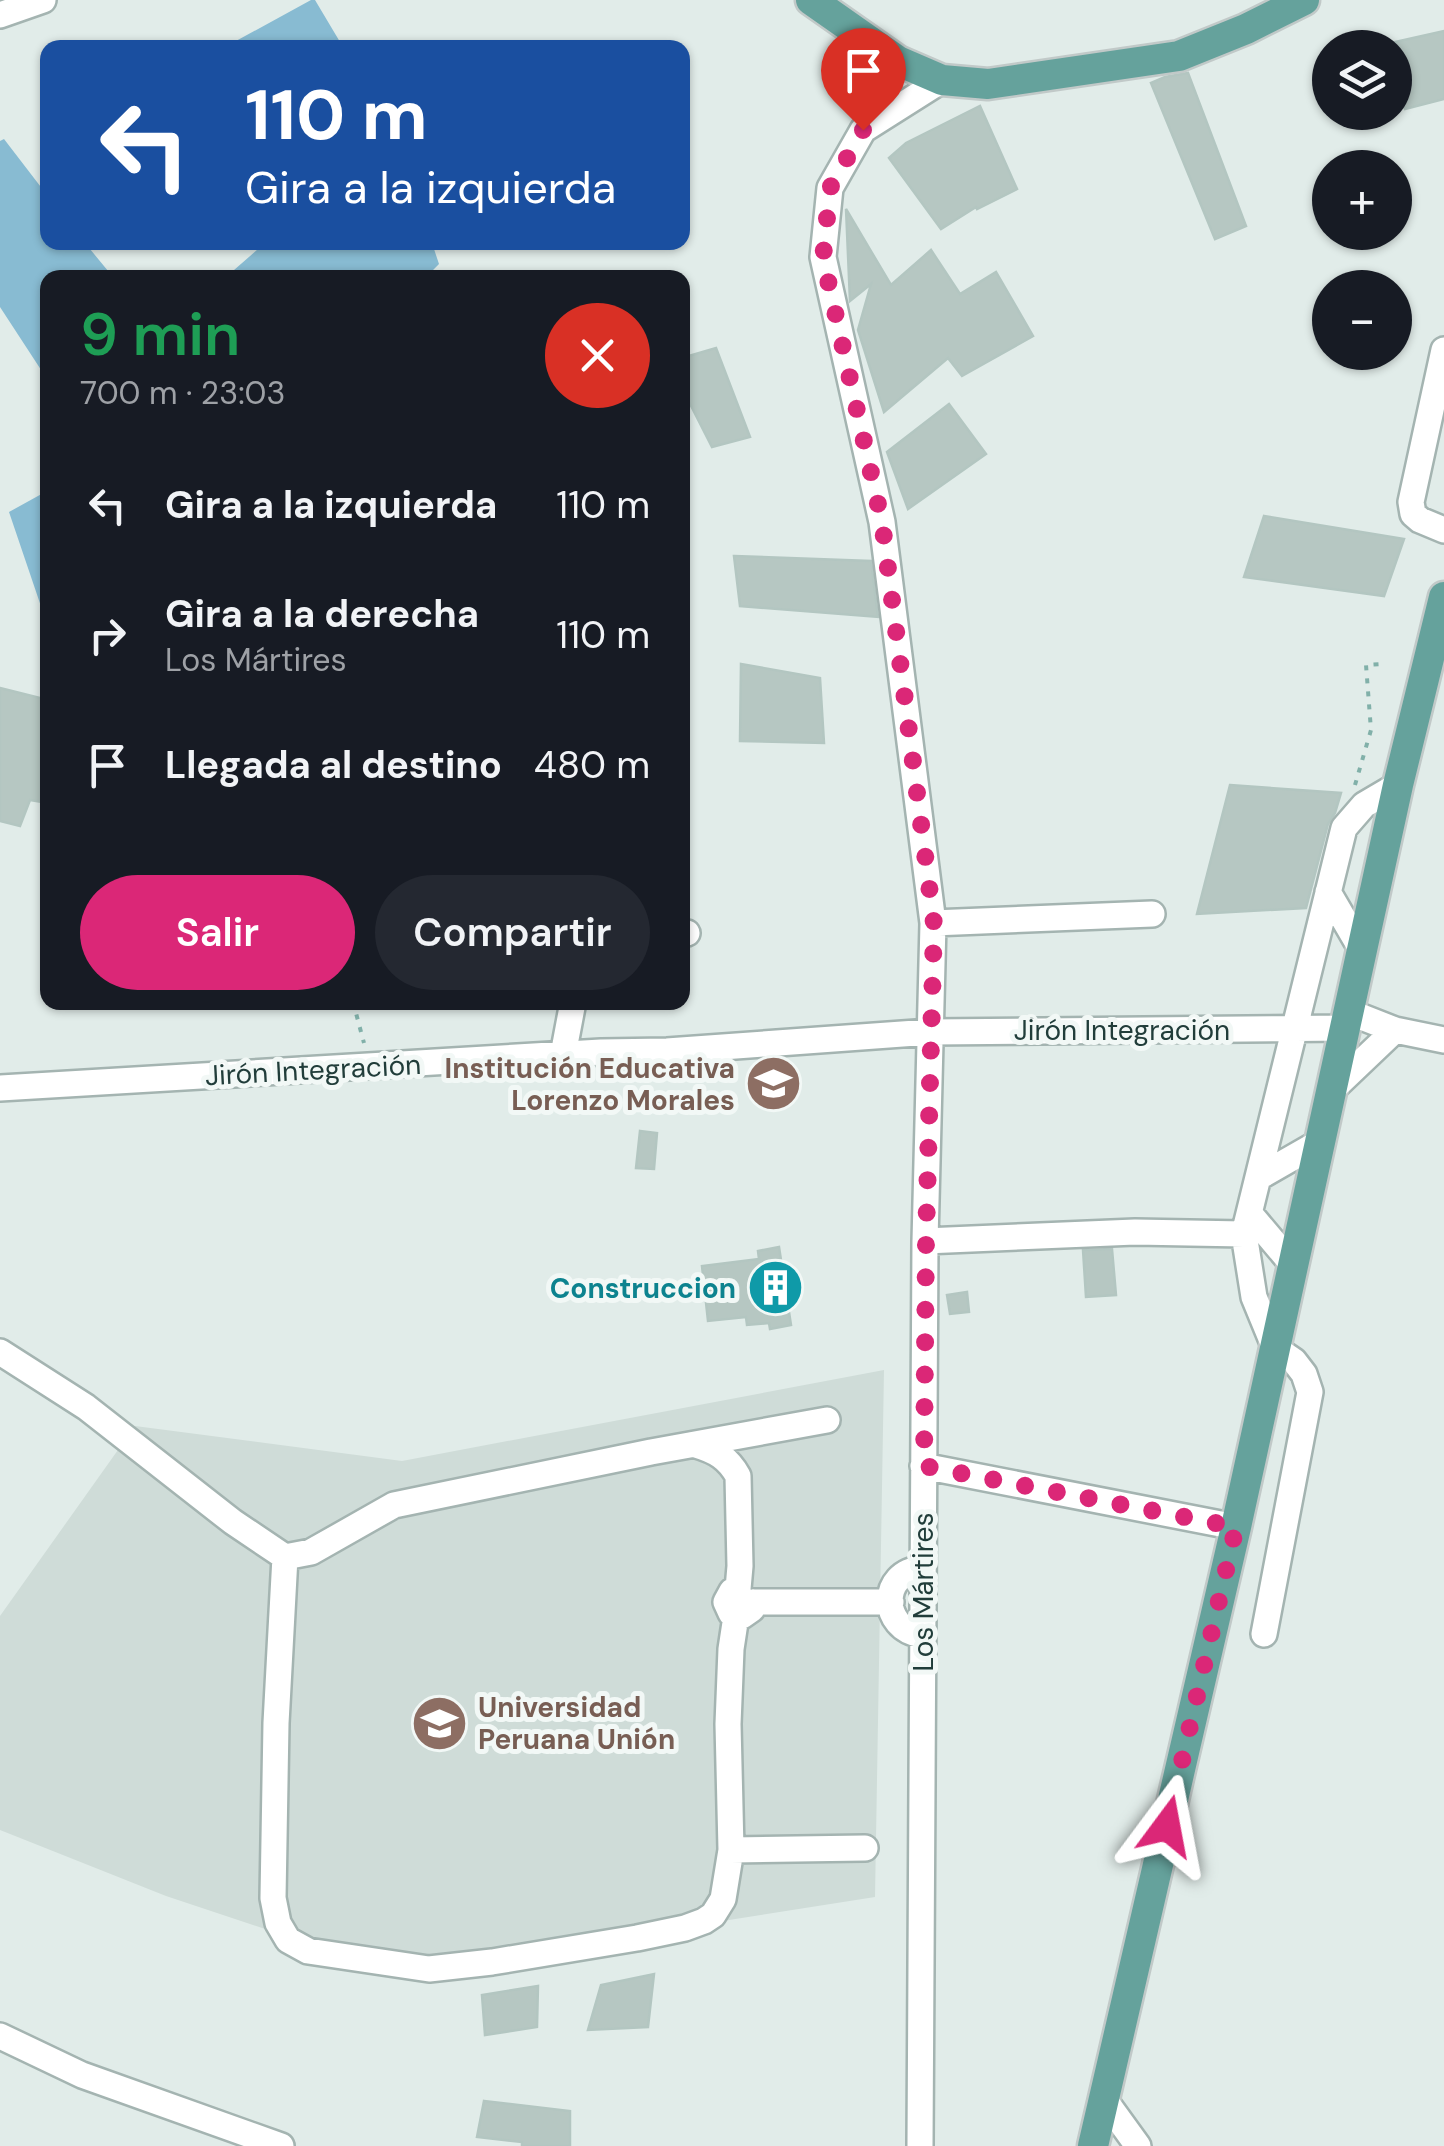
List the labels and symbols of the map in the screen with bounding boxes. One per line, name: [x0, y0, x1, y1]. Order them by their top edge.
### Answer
pin: [821, 28, 906, 131]
street label: Jirón Integración: [1014, 1012, 1230, 1049]
street label: Jirón Integración: [204, 1046, 422, 1094]
place label: Institución Educativa Lorenzo Morales: [445, 1050, 735, 1119]
school or university icon: Institución Educativa Lorenzo Morales: [744, 1054, 804, 1114]
building icon: Construccion: [745, 1258, 805, 1318]
place label: Construccion: [550, 1270, 736, 1307]
street label: Los Mártires: [905, 1513, 942, 1671]
place label: Universidad Peruana Unión: [478, 1689, 675, 1758]
school or university icon: Universidad Peruana Unión: [409, 1693, 469, 1753]
position arrow: [1115, 1774, 1219, 1878]

